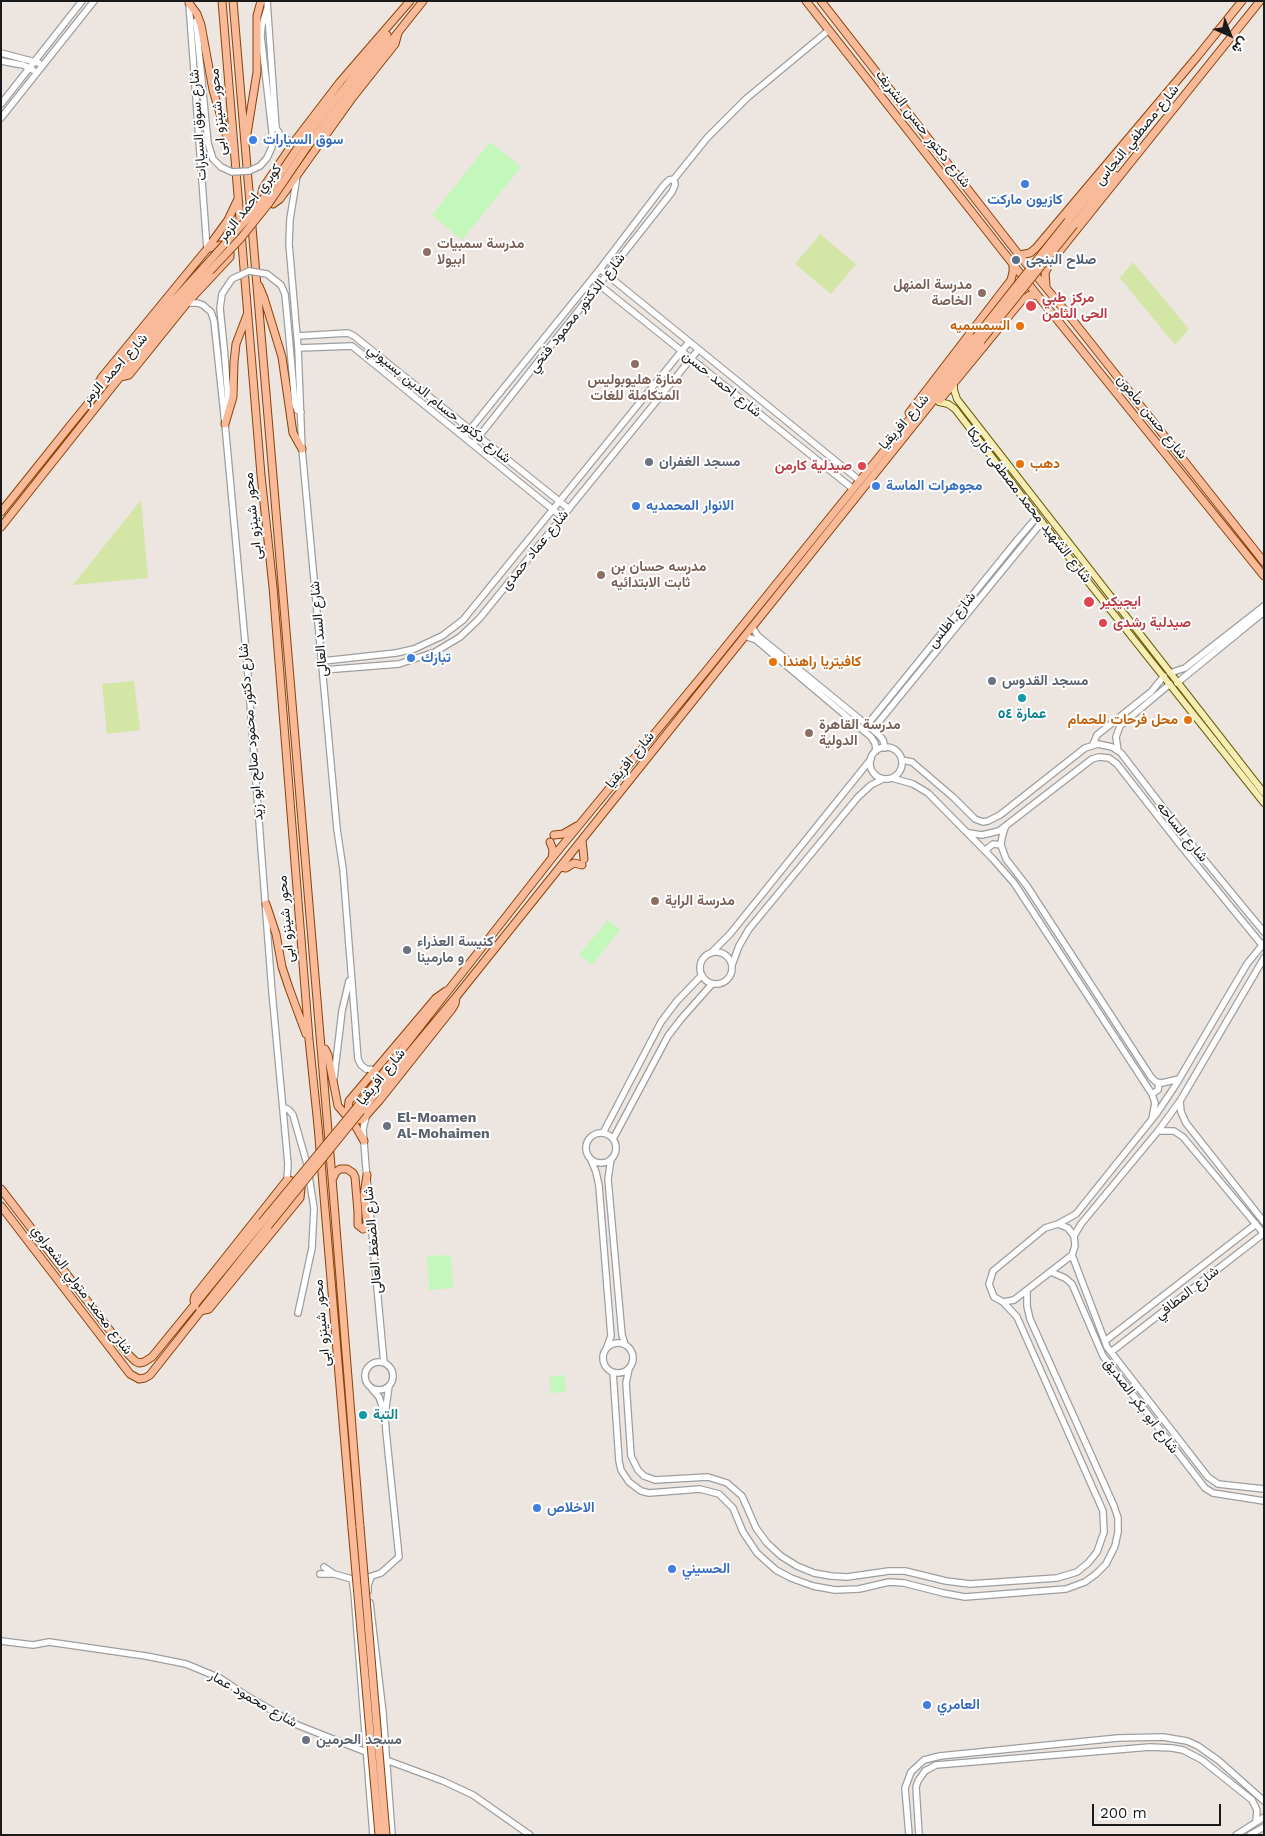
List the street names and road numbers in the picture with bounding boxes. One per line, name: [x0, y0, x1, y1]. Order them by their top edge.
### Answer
street label: شارع دكتور حسن الشريف: [872, 67, 974, 191]
street label: محور شينزو ابى: [206, 68, 230, 156]
street label: شارع سوق السيارات: [186, 69, 210, 181]
street label: شارع مصطفي النحاس: [1091, 81, 1183, 189]
street label: كوبري احمد الزمر: [214, 161, 286, 245]
street label: شارع الدكتور محمود فتحي: [525, 250, 629, 376]
street label: شارع احمد الزمر: [79, 330, 151, 408]
street label: شارع دكتور حسام الدين بسيوني: [364, 341, 514, 467]
street label: شارع احمد حسن: [679, 347, 765, 421]
street label: شارع حسن مأمون: [1113, 372, 1191, 462]
street label: شارع افريقيا: [875, 391, 933, 453]
street label: شارع الشهيد محمد مصطفى كاريكا: [963, 424, 1095, 586]
street label: محور شينزو ابى: [240, 472, 266, 560]
street label: شارع عماد حمدى: [498, 507, 572, 593]
street label: شارع السد العالى: [306, 580, 332, 678]
street label: شارع اطلس: [924, 589, 980, 651]
street label: شارع دكتور محمود صالح ابو زيد: [235, 643, 267, 821]
street label: شارع افريقيا: [602, 728, 658, 792]
street label: شارع الساحه: [1153, 799, 1211, 865]
street label: محور شينزو ابى: [274, 875, 298, 963]
street label: شارع افريقيا: [353, 1045, 409, 1109]
street label: شارع الضغط العالى: [360, 1186, 386, 1294]
street label: شارع محمد متولي الشعراوي: [28, 1222, 136, 1358]
street label: شارع المطافي: [1152, 1263, 1222, 1323]
street label: محور شينزو ابى: [310, 1279, 334, 1367]
street label: شارع ابو بكر الصديق: [1100, 1355, 1182, 1457]
street label: شارع محمود عمار: [206, 1667, 300, 1731]

